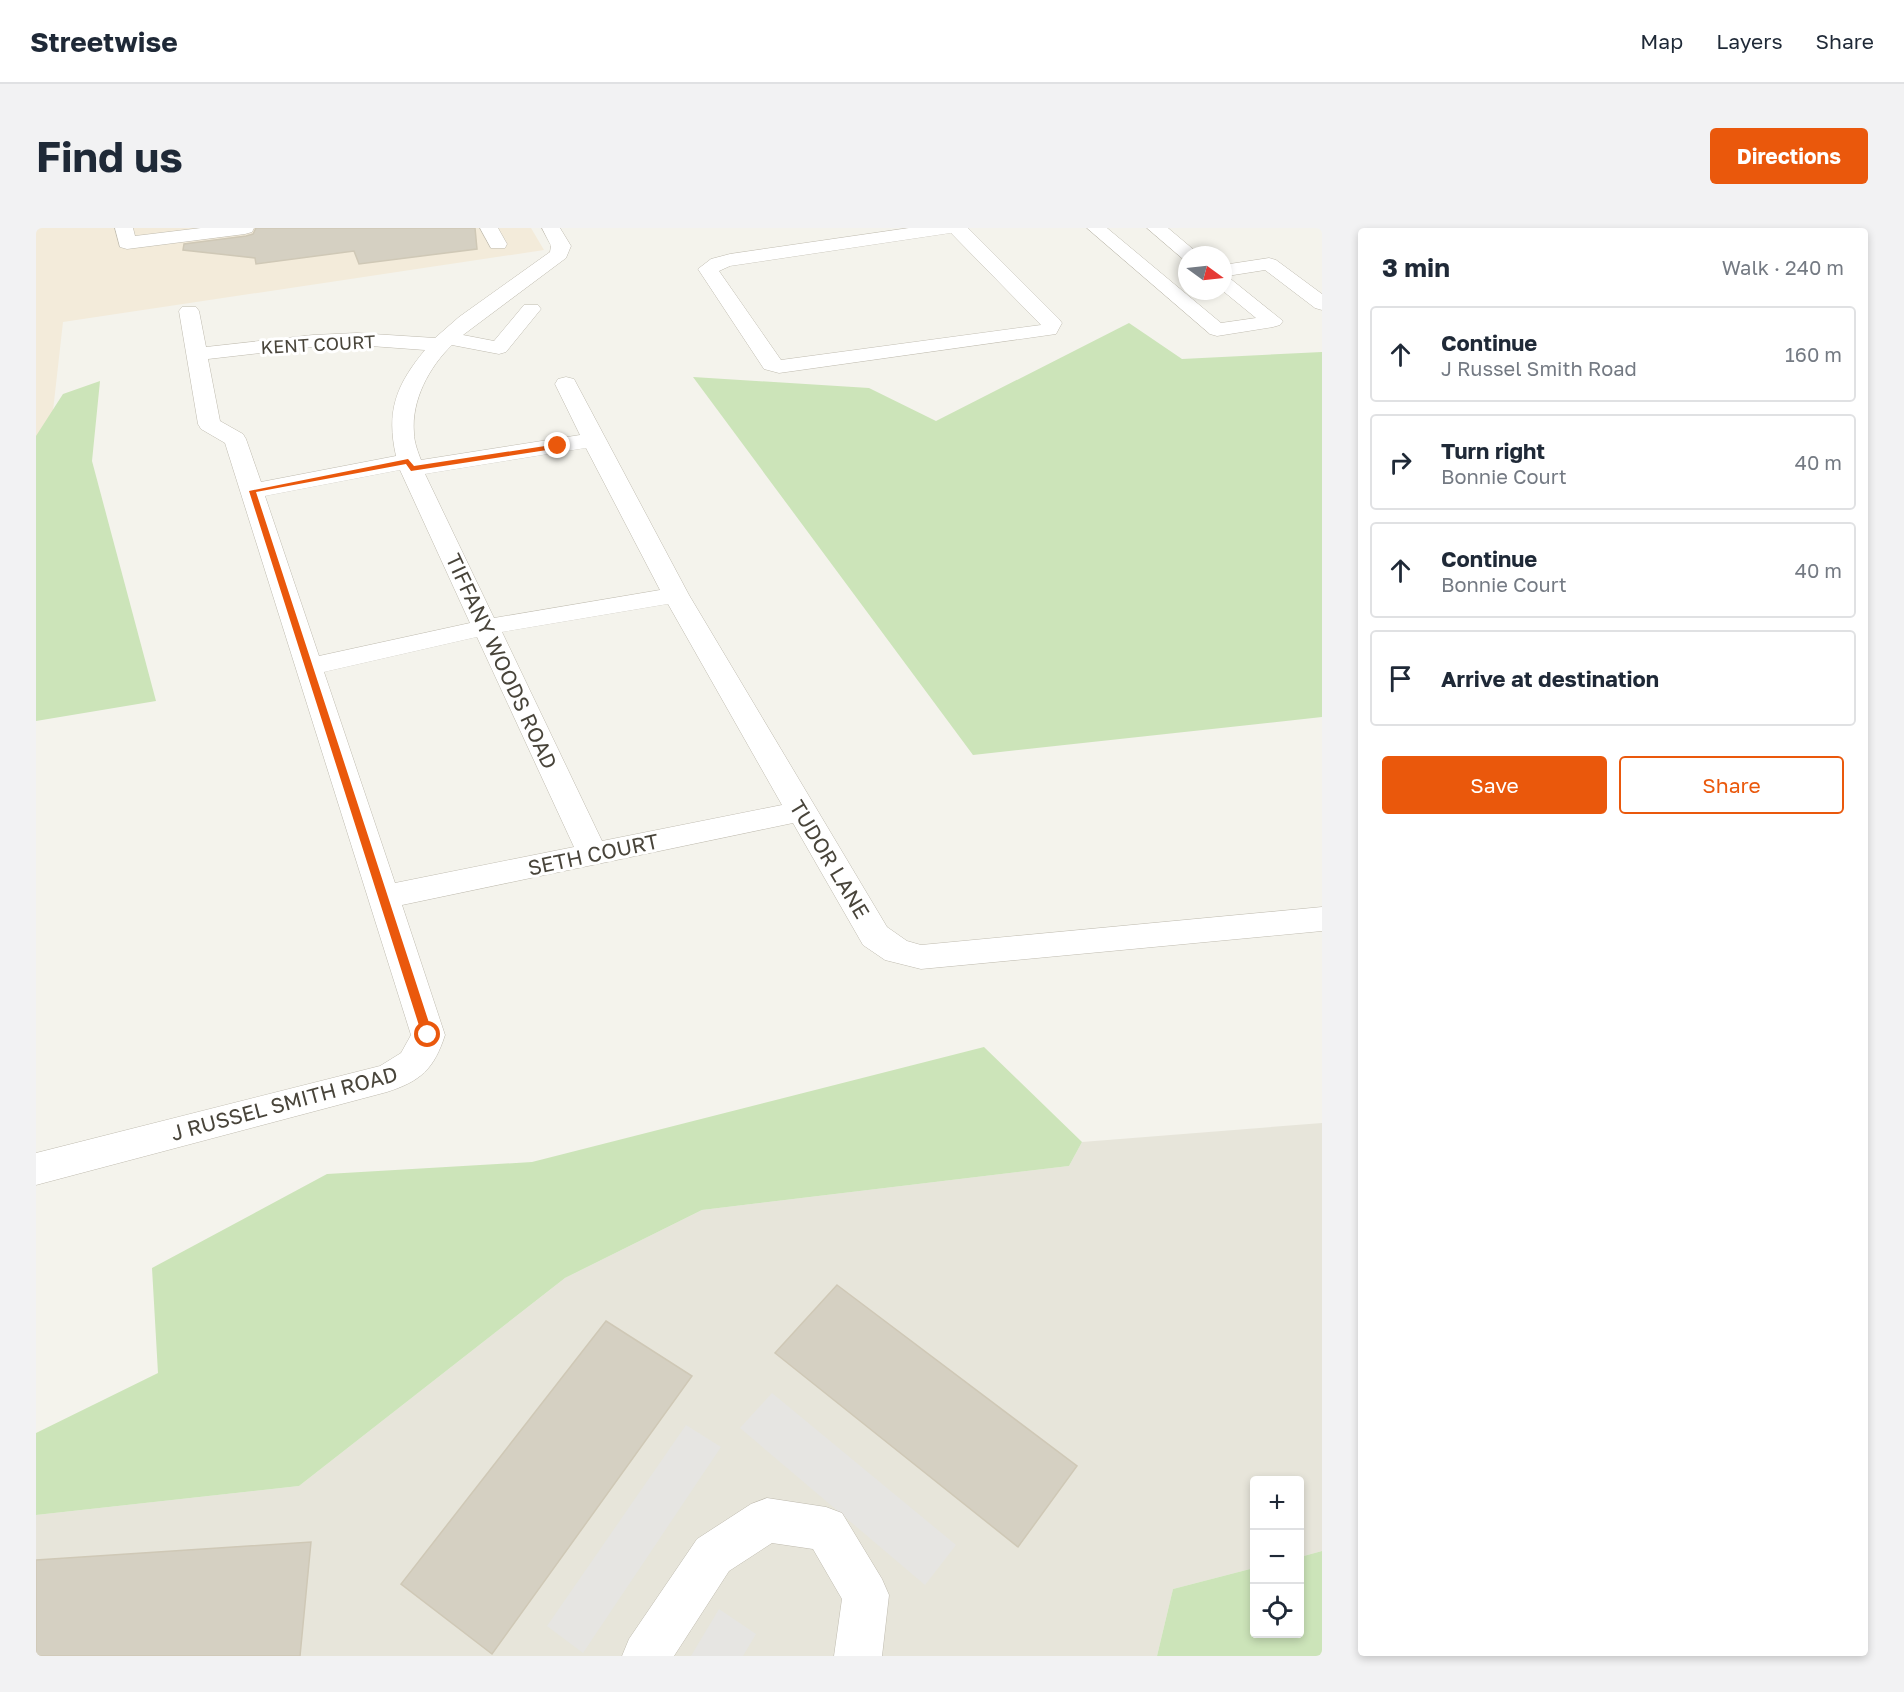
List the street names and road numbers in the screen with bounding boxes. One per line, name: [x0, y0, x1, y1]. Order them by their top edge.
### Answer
street label: KENT COURT: [260, 330, 376, 358]
street label: TIFFANY WOODS ROAD: [441, 549, 563, 773]
street label: TUDOR LANE: [784, 795, 876, 923]
street label: SETH COURT: [525, 827, 661, 881]
street label: J RUSSEL SMITH ROAD: [168, 1060, 400, 1146]

